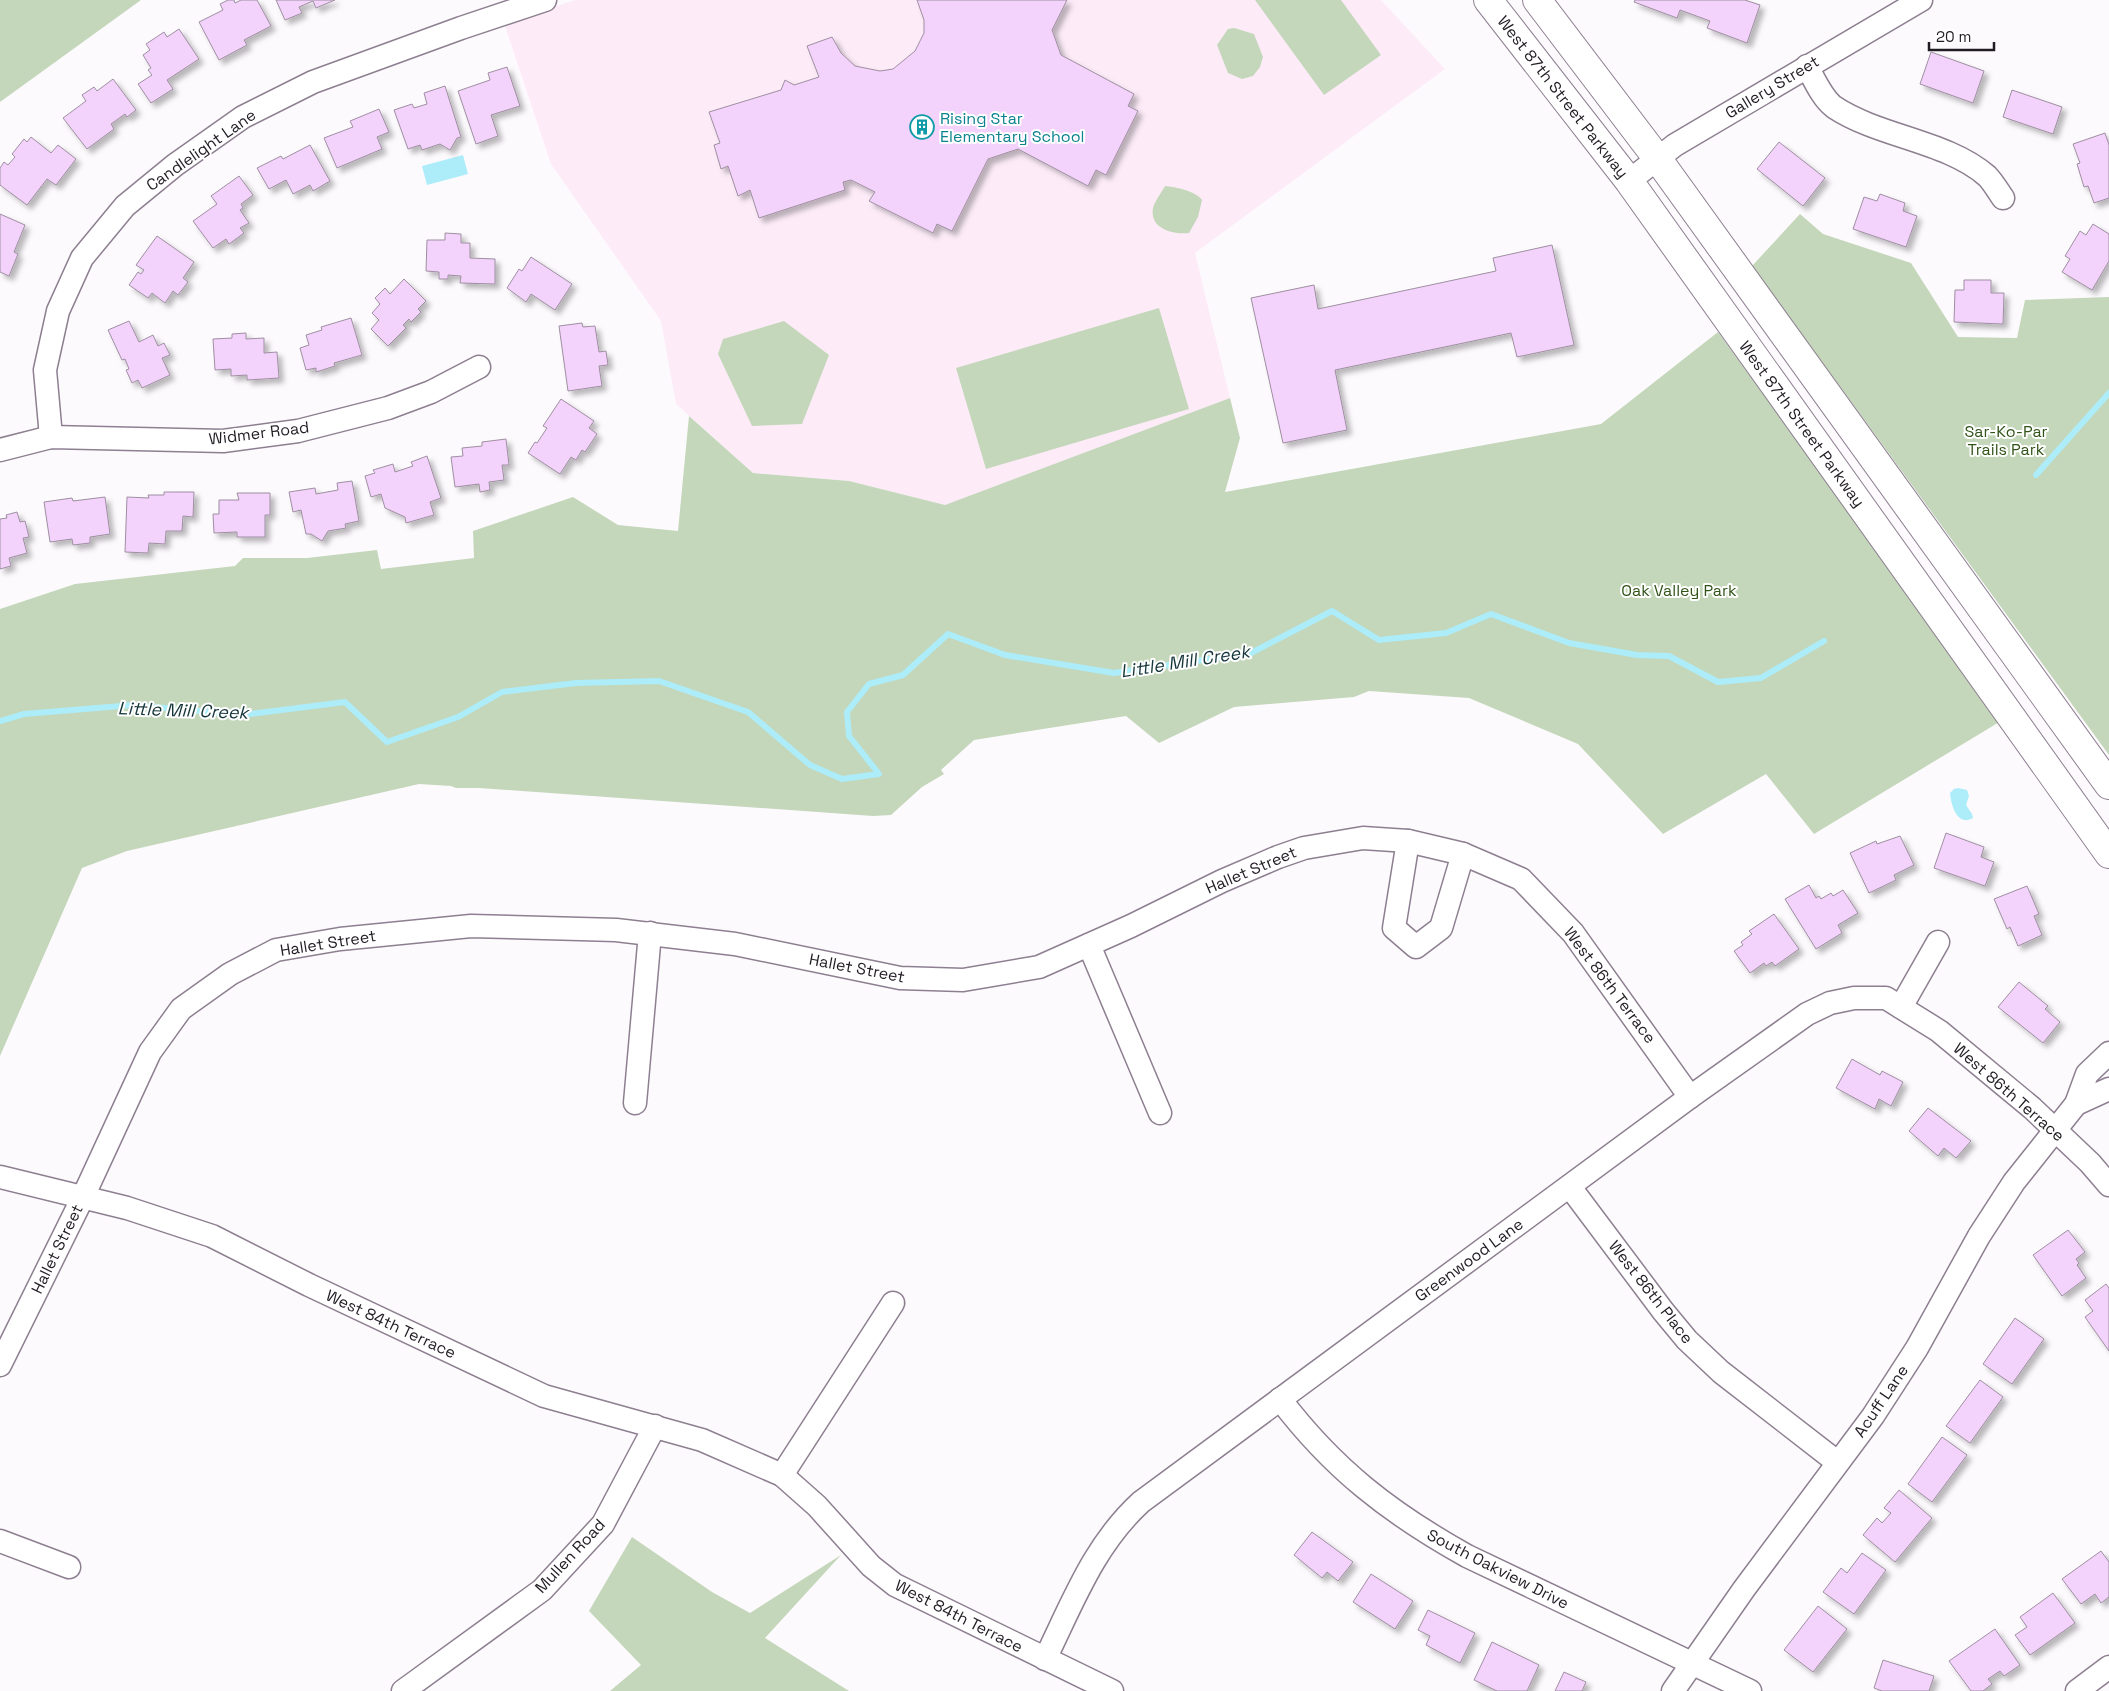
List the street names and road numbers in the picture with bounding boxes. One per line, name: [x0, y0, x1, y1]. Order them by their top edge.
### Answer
street label: West 87th Street Parkway: [1493, 11, 1633, 183]
street label: Gallery Street: [1721, 51, 1823, 123]
street label: Candlelight Lane: [142, 104, 260, 196]
street label: West 87th Street Parkway: [1734, 337, 1870, 511]
street label: Widmer Road: [208, 416, 310, 450]
street label: Hallet Street: [1202, 841, 1300, 899]
street label: West 86th Terrace: [1559, 922, 1661, 1048]
street label: Hallet Street: [278, 925, 378, 961]
street label: Hallet Street: [807, 948, 907, 988]
street label: West 86th Terrace: [1949, 1038, 2069, 1146]
street label: Hallet Street: [26, 1201, 88, 1297]
street label: Greenwood Lane: [1411, 1214, 1527, 1306]
street label: West 86th Place: [1604, 1236, 1698, 1348]
street label: West 84th Terrace: [323, 1285, 459, 1363]
street label: Acuff Lane: [1849, 1361, 1913, 1441]
street label: Mullen Road: [530, 1514, 610, 1598]
street label: South Oakview Drive: [1424, 1524, 1572, 1614]
street label: West 84th Terrace: [891, 1575, 1027, 1657]

